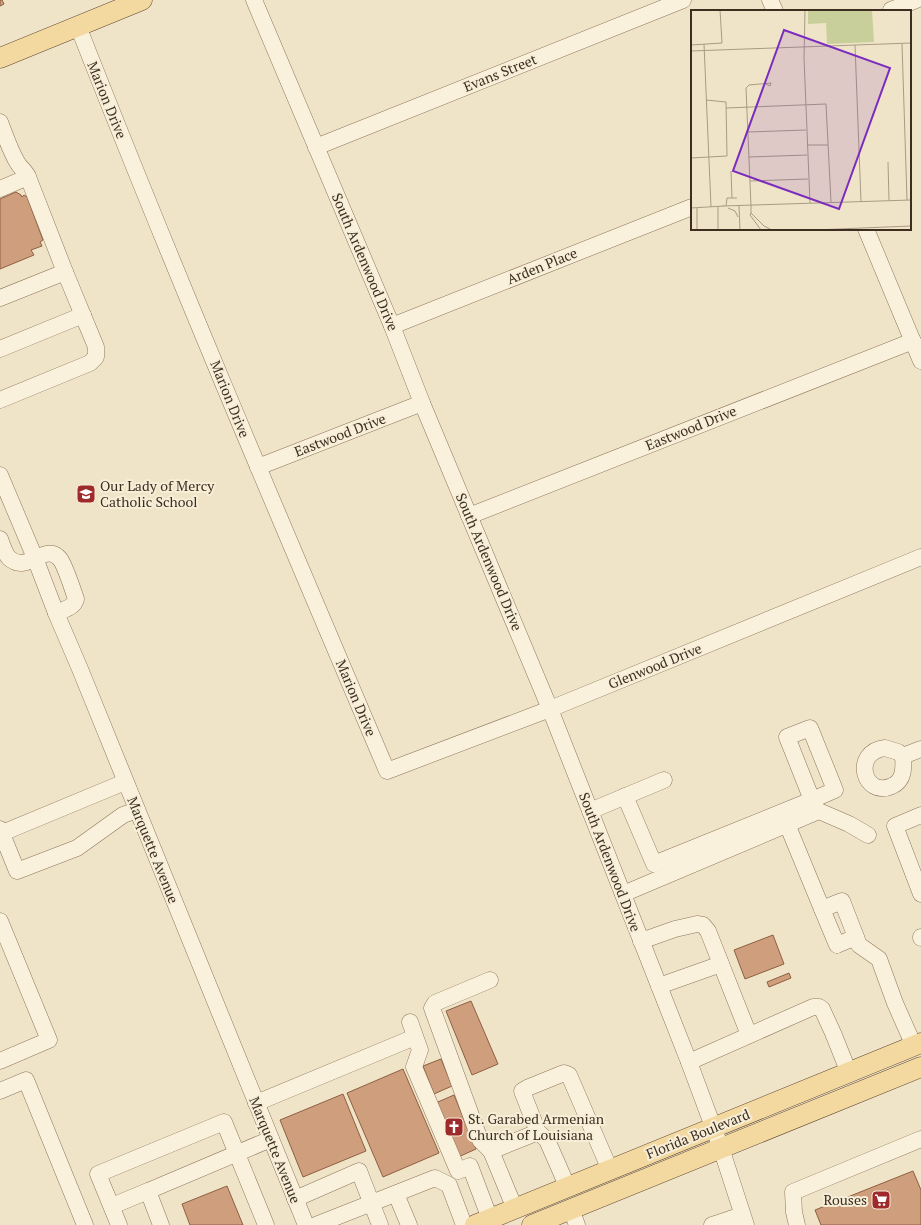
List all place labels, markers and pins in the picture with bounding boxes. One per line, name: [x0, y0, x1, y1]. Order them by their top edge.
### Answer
place label: Our Lady of Mercy Catholic School: [100, 476, 215, 511]
school or university icon: Our Lady of Mercy Catholic School: [75, 483, 97, 505]
place label: St. Garabed Armenian Church of Louisiana: [468, 1109, 605, 1144]
church icon: St. Garabed Armenian Church of Louisiana: [443, 1116, 465, 1138]
supermarket icon: Rouses: [870, 1189, 892, 1211]
place label: Rouses: [823, 1190, 867, 1209]

